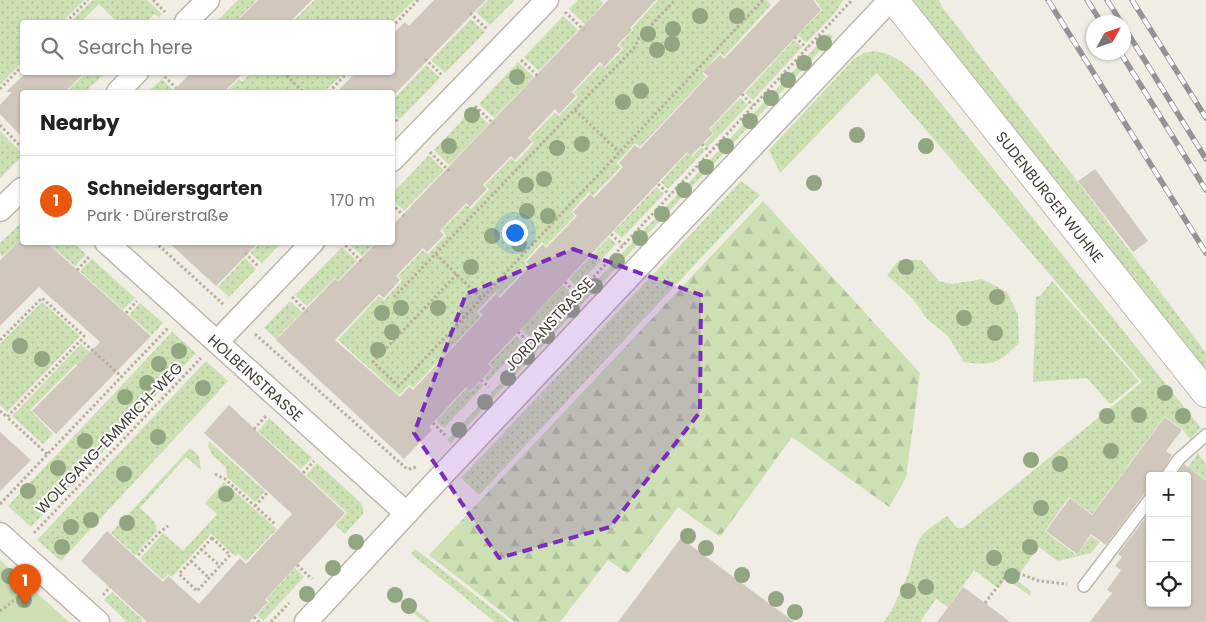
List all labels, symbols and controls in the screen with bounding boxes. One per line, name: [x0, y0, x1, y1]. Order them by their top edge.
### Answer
north arrow: [1086, 15, 1131, 60]
search box: [20, 20, 395, 75]
icon: search: [38, 34, 66, 62]
text: Search here: [78, 34, 192, 61]
text: Nearby: [40, 108, 120, 137]
street label: SUDENBURGER WUHNE: [991, 127, 1109, 267]
text: Schneidersgarten: [87, 175, 263, 202]
text: 1: [53, 189, 59, 212]
text: 170 m: [330, 189, 375, 212]
text: Park · Dürerstraße: [87, 204, 228, 227]
your location: [502, 220, 528, 246]
street label: JORDANSTRASSE: [500, 272, 598, 376]
street label: HOLBEINSTRASSE: [204, 329, 308, 426]
street label: WOLFGANG-EMMRICH-WEG: [31, 357, 187, 518]
map controls: [1146, 472, 1191, 607]
button: +: [1146, 472, 1191, 517]
button: −: [1146, 517, 1191, 562]
button: locate: [1146, 562, 1191, 607]
pin: 1: [9, 564, 41, 605]

